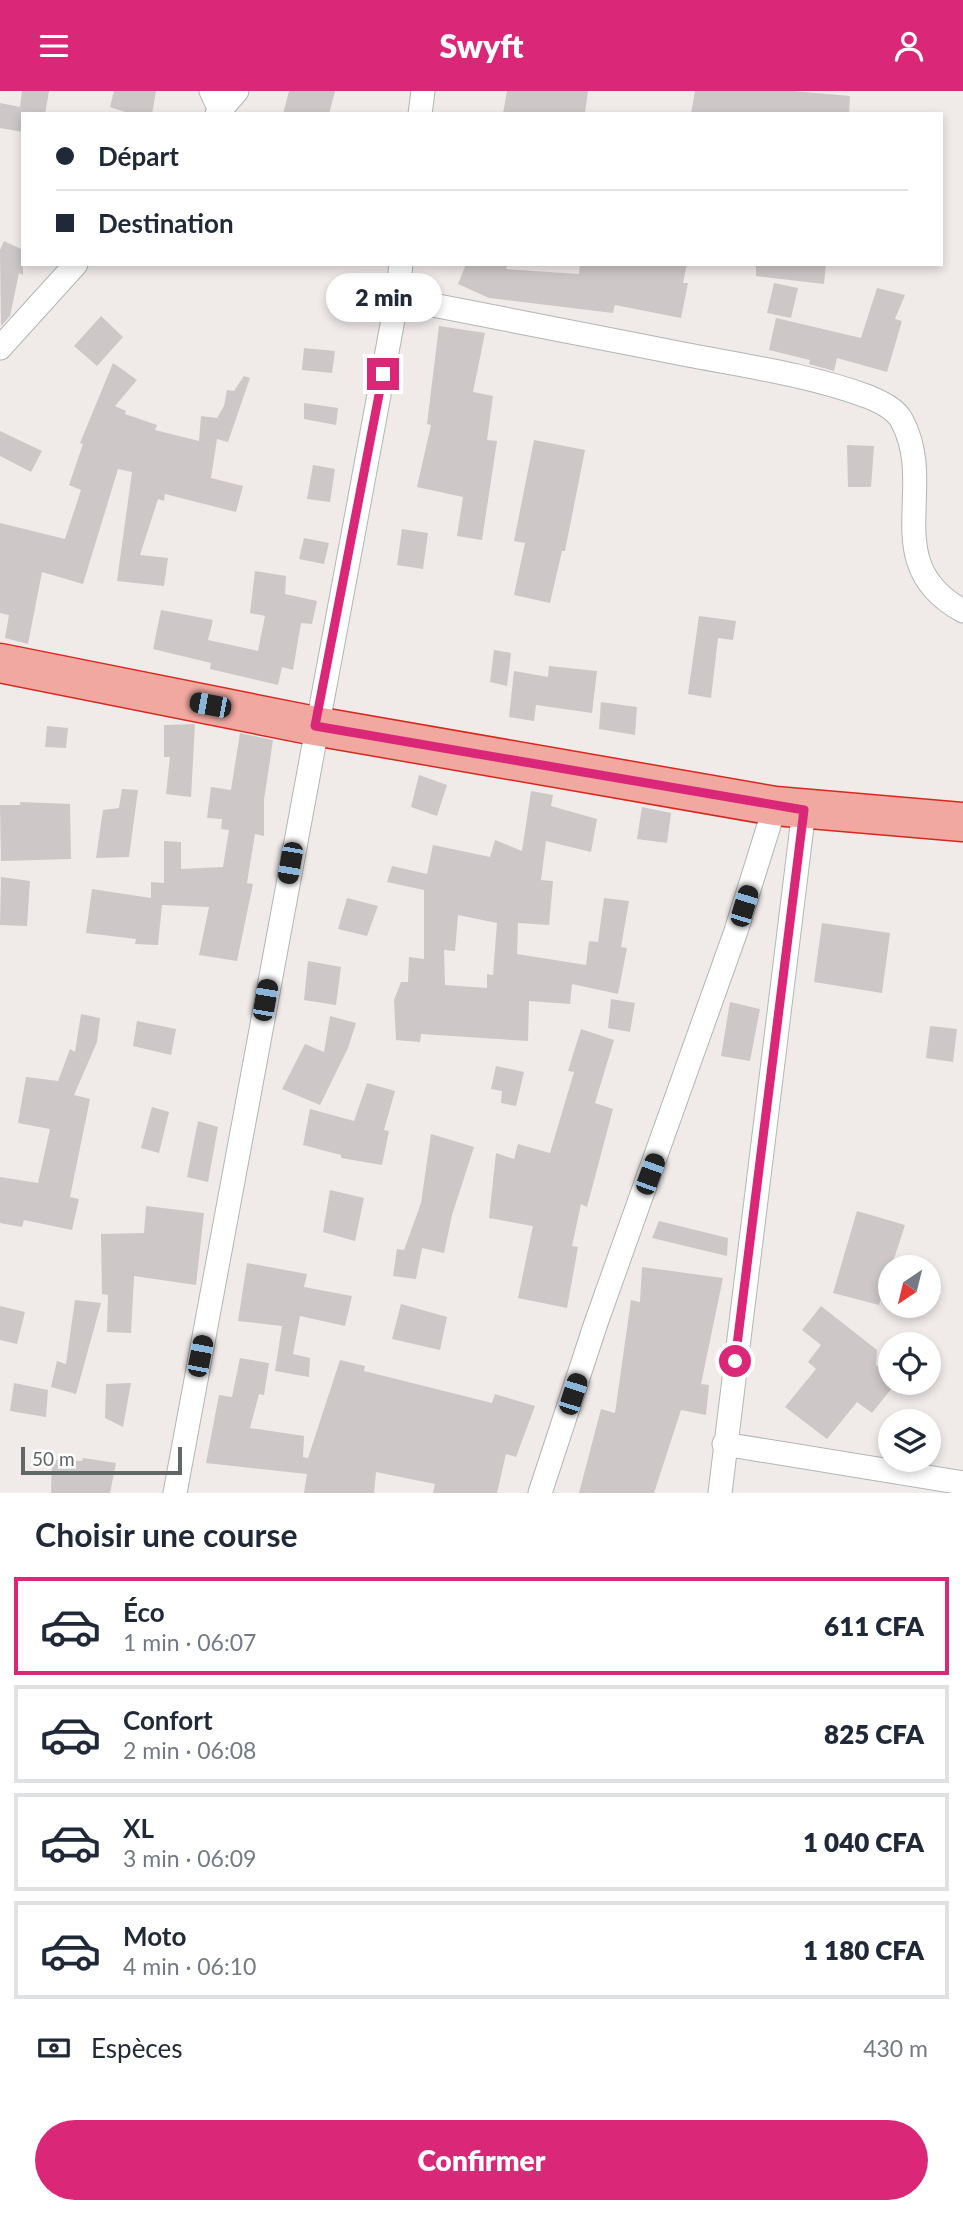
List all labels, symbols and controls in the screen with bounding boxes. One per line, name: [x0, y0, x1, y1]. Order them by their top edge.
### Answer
text: Swyft: [440, 26, 523, 65]
icon: menu: [35, 27, 73, 65]
icon: person: [890, 27, 928, 65]
text: Départ: [98, 140, 179, 172]
text: Destination: [98, 207, 234, 239]
callout: 2 min: [325, 273, 441, 321]
text: 2 min: [355, 283, 413, 311]
route end: [367, 358, 399, 390]
car: [188, 691, 233, 719]
car: [277, 840, 304, 886]
car: [728, 883, 761, 929]
car: [252, 977, 279, 1023]
car: [633, 1151, 668, 1197]
north arrow: [878, 1255, 942, 1318]
map controls: [878, 1255, 941, 1472]
button: locate: [878, 1332, 941, 1395]
car: [186, 1333, 215, 1379]
route start: [719, 1345, 751, 1377]
car: [557, 1371, 590, 1417]
button: layers: [878, 1409, 941, 1472]
scale bar: [21, 1444, 182, 1476]
text: 50 m: [32, 1447, 75, 1470]
text: Choisir une course: [35, 1515, 298, 1554]
icon: car: [39, 1595, 102, 1658]
text: Éco: [123, 1596, 165, 1628]
text: 611 CFA: [824, 1610, 924, 1642]
text: 1 min · 06:07: [123, 1628, 256, 1656]
icon: car: [39, 1703, 102, 1766]
text: Confort: [123, 1704, 213, 1736]
text: 825 CFA: [824, 1718, 924, 1750]
text: 2 min · 06:08: [123, 1736, 256, 1764]
icon: car: [39, 1811, 102, 1874]
text: XL: [123, 1812, 154, 1844]
text: 1 040 CFA: [803, 1826, 924, 1858]
text: 3 min · 06:09: [123, 1844, 256, 1872]
icon: car: [39, 1919, 102, 1982]
text: Moto: [123, 1920, 186, 1952]
text: 1 180 CFA: [803, 1934, 924, 1966]
text: 4 min · 06:10: [123, 1952, 256, 1980]
icon: cash: [35, 2029, 73, 2067]
text: Espèces: [91, 2032, 183, 2064]
text: 430 m: [863, 2034, 928, 2062]
button: Confirmer: [35, 2120, 928, 2200]

